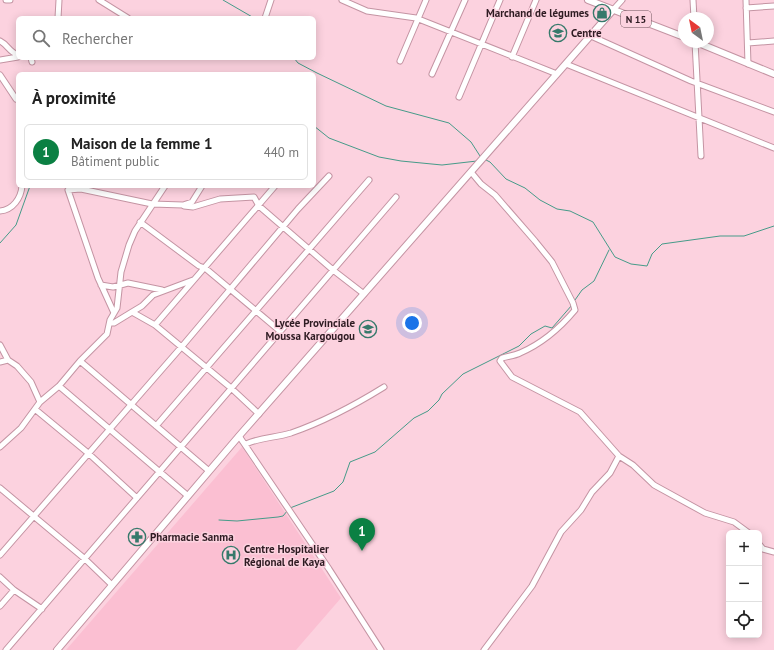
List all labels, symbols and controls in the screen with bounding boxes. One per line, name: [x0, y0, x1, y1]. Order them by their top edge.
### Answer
shop icon: Marchand de légumes: [592, 3, 612, 23]
place label: Marchand de légumes: [486, 6, 589, 20]
road number: N 15: [621, 11, 651, 27]
north arrow: [678, 12, 714, 48]
search box: [16, 16, 316, 60]
school or university icon: Centre: [548, 23, 568, 43]
place label: Centre: [571, 26, 602, 40]
icon: search: [30, 27, 52, 49]
text: Rechercher: [62, 29, 133, 48]
text: À proximité: [32, 87, 116, 109]
text: Maison de la femme 1: [71, 134, 212, 153]
text: 1: [42, 144, 50, 161]
text: 440 m: [264, 144, 299, 161]
text: Bâtiment public: [71, 153, 159, 170]
your location: [402, 313, 422, 333]
place label: Lycée Provinciale Moussa Kargougou: [265, 316, 355, 343]
school or university icon: Lycée Provinciale Moussa Kargougou: [358, 319, 378, 339]
pin: 1: [349, 518, 375, 551]
pharmacy icon: Pharmacie Sanma: [127, 527, 147, 547]
place label: Pharmacie Sanma: [150, 530, 234, 544]
map controls: [726, 530, 762, 638]
button: +: [726, 530, 762, 566]
place label: Centre Hospitalier Régional de Kaya: [244, 542, 329, 569]
hospital icon: Centre Hospitalier Régional de Kaya: [221, 545, 241, 565]
button: −: [726, 566, 762, 602]
button: locate: [726, 602, 762, 638]

